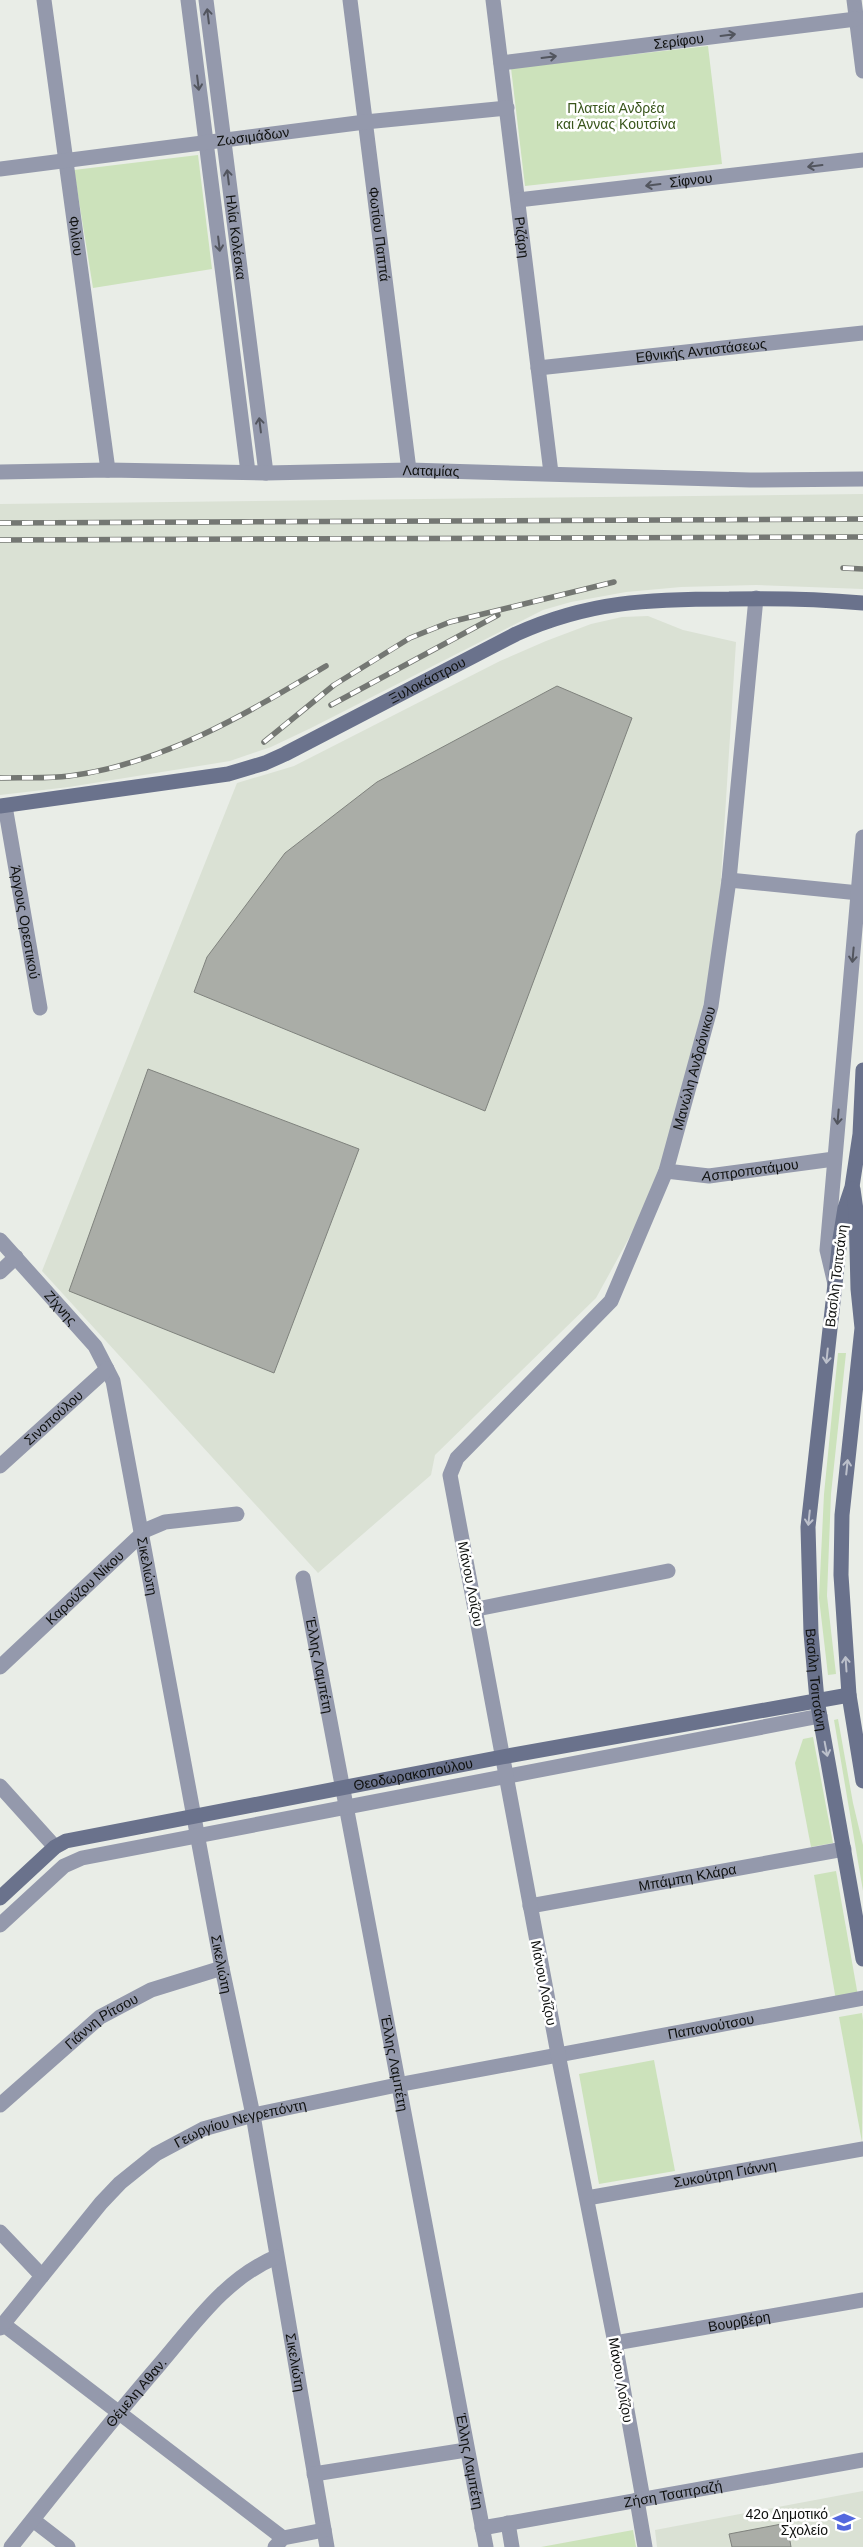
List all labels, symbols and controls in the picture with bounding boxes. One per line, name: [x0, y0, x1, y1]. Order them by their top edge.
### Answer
one-way arrow: [203, 8, 213, 24]
street label: Σερίφου: [653, 30, 705, 52]
one-way arrow: [720, 30, 736, 40]
one-way arrow: [541, 52, 557, 62]
one-way arrow: [193, 75, 203, 91]
park label: Πλατεία Ανδρέα και Άννας Κουτσίνα: [556, 100, 676, 132]
street label: Ζωσιμάδων: [216, 124, 290, 149]
one-way arrow: [807, 161, 823, 171]
one-way arrow: [223, 169, 233, 185]
street label: Σίφνου: [668, 170, 713, 190]
one-way arrow: [645, 180, 661, 190]
street label: Φωτίου Παππά: [366, 186, 393, 282]
street label: Ηλία Κολέσκα: [223, 194, 249, 281]
street label: Φιλίου: [65, 215, 87, 257]
street label: Ριζάρη: [512, 216, 533, 259]
one-way arrow: [214, 236, 224, 252]
street label: Εθνικής Αντιστάσεως: [635, 335, 767, 365]
one-way arrow: [255, 417, 265, 433]
street label: Λαταμίας: [402, 462, 460, 479]
street label: Ξυλοκάστρου: [386, 654, 468, 707]
street label: Άργους Ορεστικού: [7, 864, 43, 980]
one-way arrow: [848, 947, 858, 963]
street label: Μανώλη Ανδρόνικου: [670, 1005, 719, 1132]
one-way arrow: [833, 1109, 843, 1125]
street label: Ασπροποτάμου: [701, 1156, 800, 1184]
street label: Βασίλη Τσιτσάνη: [822, 1224, 850, 1328]
street label: Ζίχνης: [41, 1287, 80, 1328]
one-way arrow: [822, 1348, 832, 1364]
street label: Σινοπούλου: [21, 1387, 86, 1448]
one-way arrow: [842, 1459, 852, 1475]
one-way arrow: [804, 1509, 814, 1525]
street label: Σικελιώτη: [134, 1536, 161, 1597]
street label: Μάνου Λοΐζου: [455, 1540, 487, 1628]
street label: Καρούζου Νίκου: [42, 1547, 127, 1628]
street label: Έλλης Λαμπέτη: [302, 1615, 336, 1715]
street label: Βασίλη Τσιτσάνη: [803, 1628, 830, 1732]
one-way arrow: [841, 1656, 851, 1672]
one-way arrow: [821, 1741, 831, 1757]
street label: Θεοδωρακοπούλου: [352, 1755, 474, 1793]
street label: Μπάμπη Κλάρα: [637, 1861, 738, 1894]
street label: Σικελιώτη: [208, 1934, 235, 1995]
street label: Μάνου Λοΐζου: [528, 1939, 560, 2027]
street label: Γιάννη Ρίτσου: [62, 1990, 141, 2052]
street label: Παπανούτσου: [666, 2011, 755, 2042]
street label: Έλλης Λαμπέτη: [378, 2013, 412, 2113]
street label: Γεωργίου Νεγρεπόντη: [171, 2096, 308, 2151]
street label: Συκούτρη Γιάννη: [672, 2157, 777, 2190]
street label: Βουρβέρη: [707, 2308, 771, 2335]
street label: Σικελιώτη: [282, 2332, 308, 2393]
street label: Μάνου Λοΐζου: [606, 2336, 636, 2424]
street label: Θέμελη Αθαν.: [102, 2354, 170, 2430]
street label: Έλλης Λαμπέτη: [453, 2411, 487, 2511]
street label: Ζήση Τσαπραζή: [623, 2477, 723, 2511]
place label: 42ο Δημοτικό Σχολείο: [745, 2506, 828, 2538]
school or university icon: 42ο Δημοτικό Σχολείο: [831, 2509, 857, 2535]

